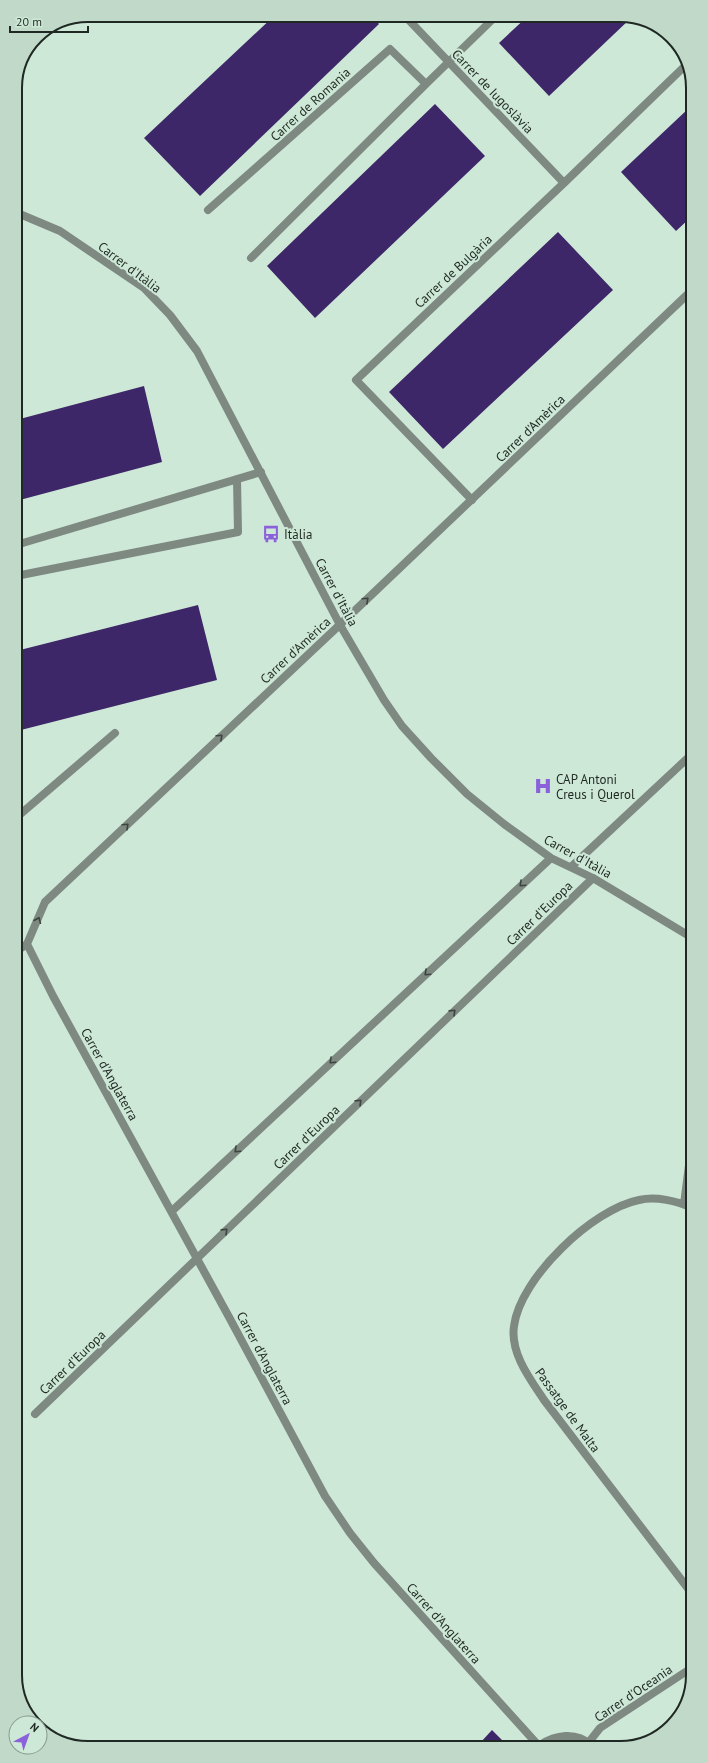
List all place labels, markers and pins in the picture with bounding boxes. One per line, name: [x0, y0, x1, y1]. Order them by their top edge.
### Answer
bus stop icon: Itàlia: [261, 524, 281, 544]
place label: Itàlia: [284, 526, 312, 543]
place label: CAP Antoni Creus i Querol: [556, 771, 635, 803]
hospital icon: CAP Antoni Creus i Querol: [533, 776, 553, 796]

